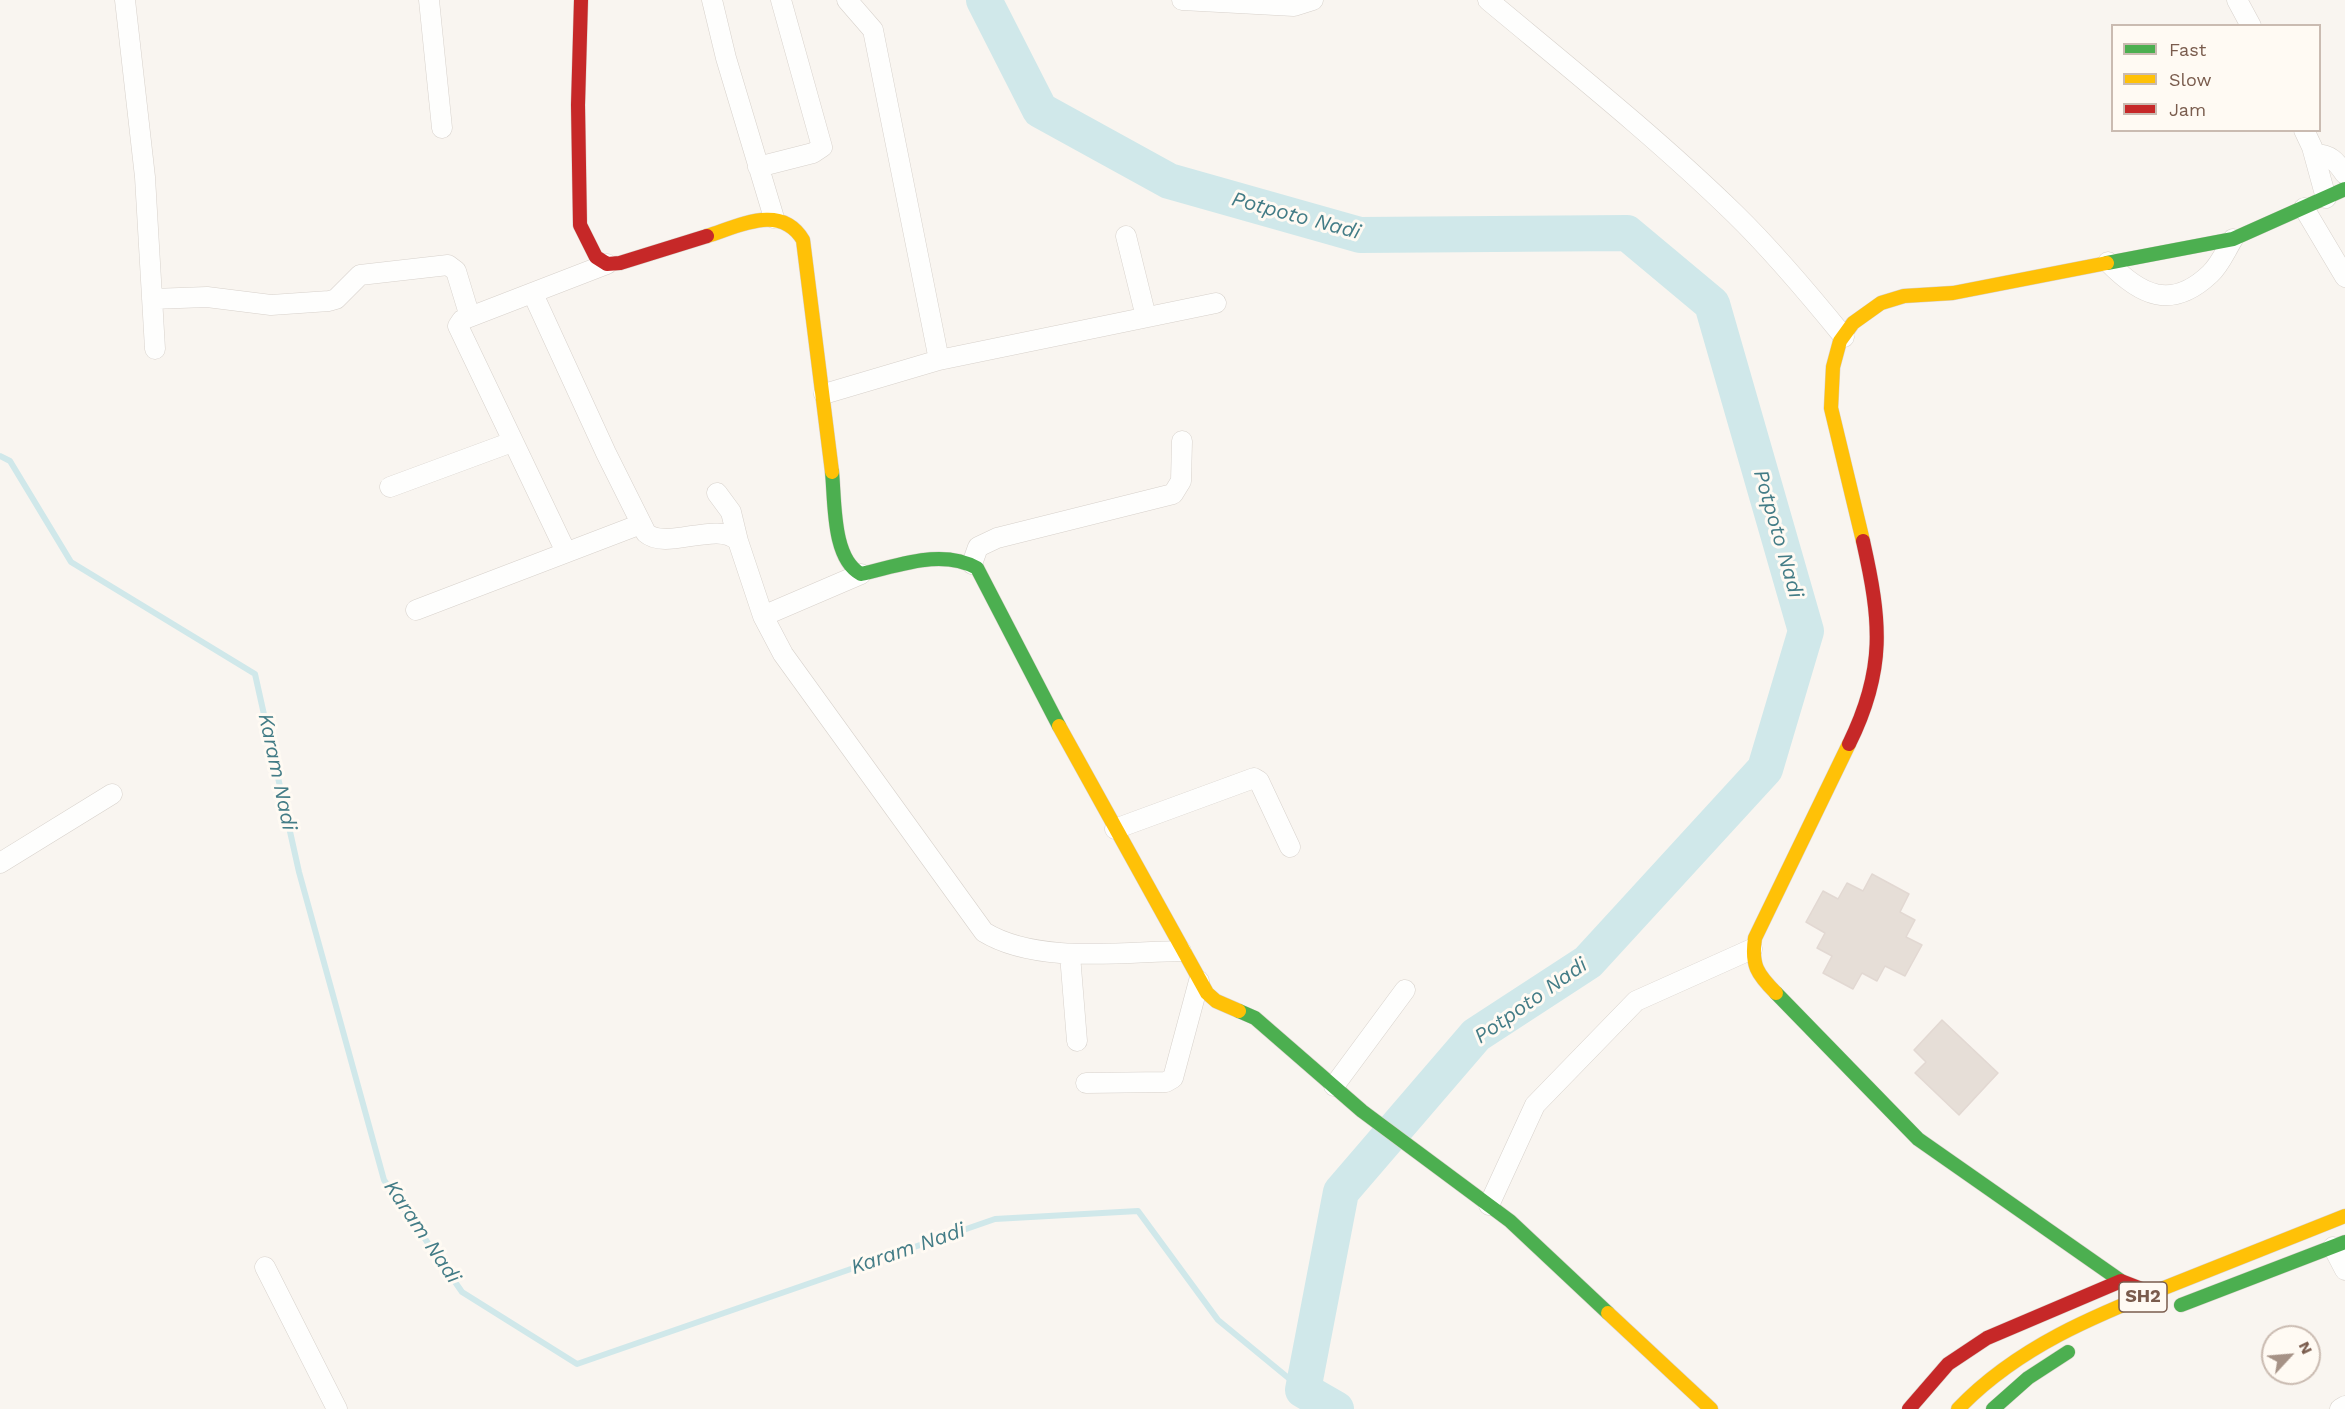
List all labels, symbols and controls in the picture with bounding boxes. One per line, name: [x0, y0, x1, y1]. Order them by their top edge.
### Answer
legend: [2111, 24, 2321, 132]
text: Fast: [2169, 39, 2206, 60]
text: Slow: [2169, 69, 2212, 90]
text: Jam: [2169, 99, 2206, 120]
water label: Potpoto Nadi: [1229, 187, 1363, 245]
water label: Potpoto Nadi: [1748, 467, 1808, 601]
water label: Karam Nadi: [252, 711, 302, 833]
water label: Potpoto Nadi: [1470, 953, 1592, 1049]
water label: Karam Nadi: [378, 1176, 466, 1288]
water label: Karam Nadi: [848, 1218, 968, 1280]
road number: SH2: [2119, 1282, 2167, 1312]
north arrow: [2261, 1325, 2321, 1385]
text: N: [2295, 1338, 2317, 1357]

